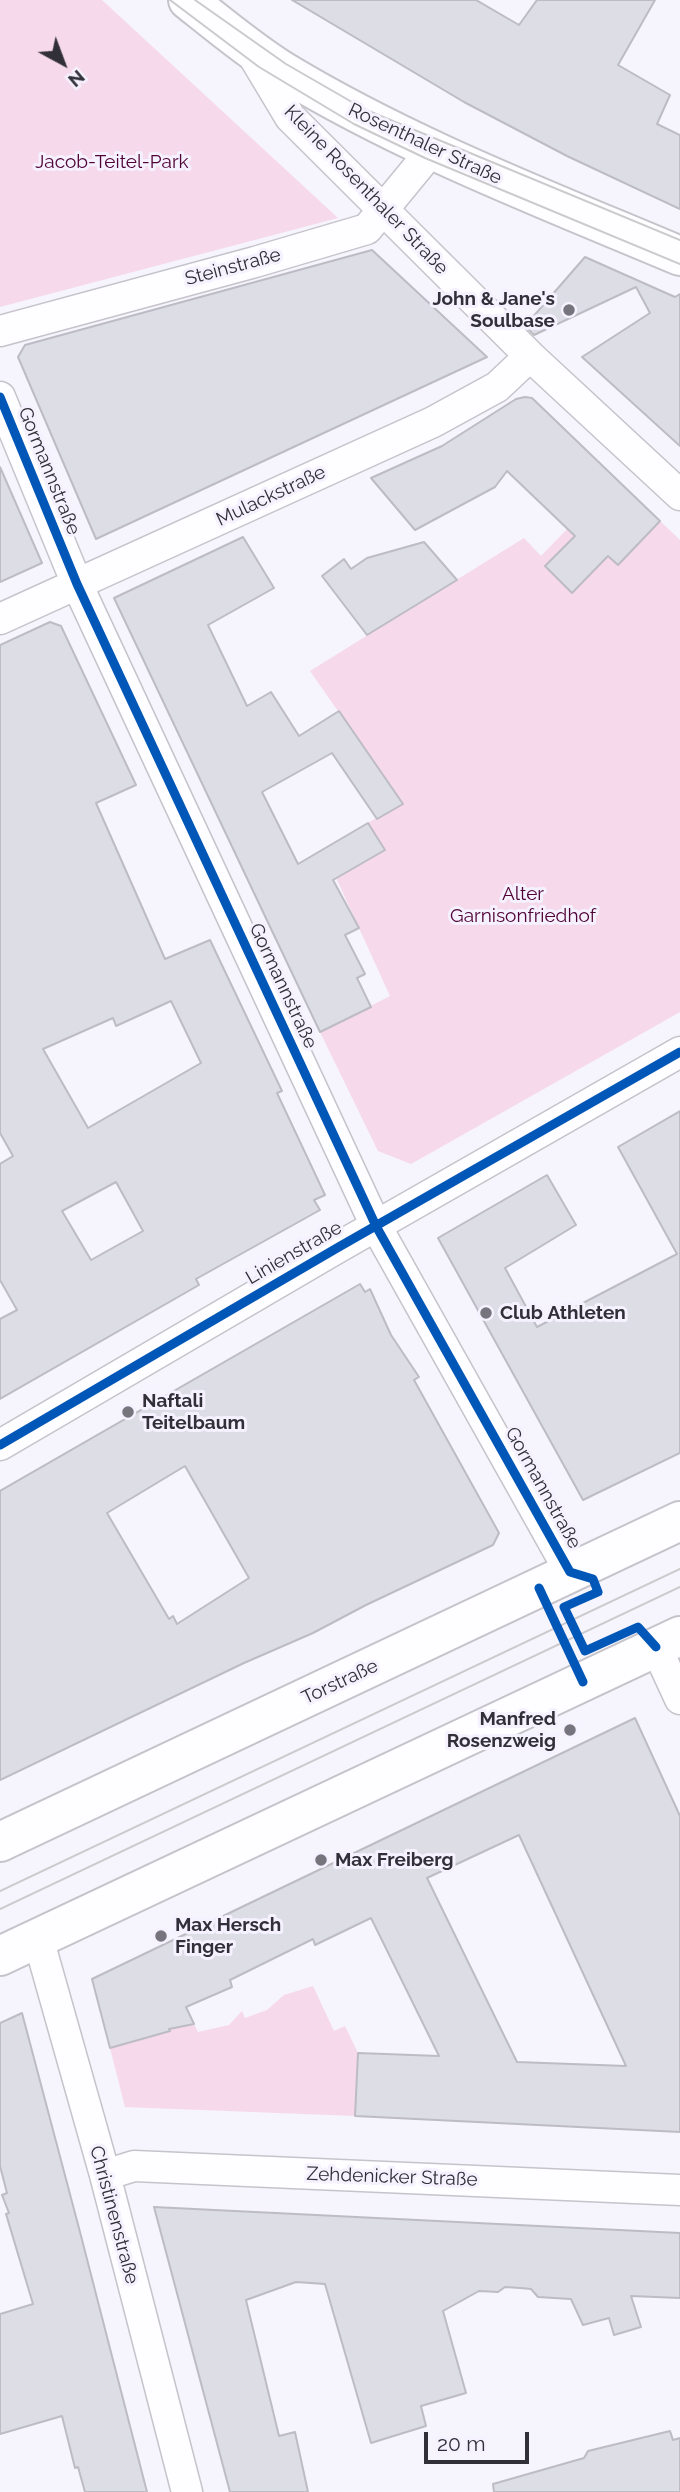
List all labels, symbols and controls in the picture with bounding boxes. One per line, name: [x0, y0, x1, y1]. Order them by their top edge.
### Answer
north arrow: [28, 28, 98, 98]
text: N: [64, 66, 89, 92]
street label: Rosenthaler Straße: [345, 98, 505, 190]
street label: Kleine Rosenthaler Straße: [279, 101, 453, 279]
park label: Jacob-Teitel-Park: [35, 151, 189, 173]
street label: Steinstraße: [183, 243, 283, 291]
place label: John & Jane's Soulbase: [432, 288, 555, 332]
marker: John & Jane's Soulbase: [561, 302, 577, 318]
street label: Gormannstraße: [13, 404, 85, 538]
street label: Mulackstraße: [213, 461, 329, 531]
park label: Alter Garnisonfriedhof: [450, 883, 596, 927]
street label: Gormannstraße: [244, 920, 322, 1052]
street label: Linienstraße: [242, 1216, 346, 1290]
place label: Club Athleten: [500, 1302, 626, 1324]
marker: Club Athleten: [478, 1305, 494, 1321]
place label: Naftali Teitelbaum: [142, 1390, 245, 1434]
marker: Naftali Teitelbaum: [120, 1404, 136, 1420]
street label: Gormannstraße: [500, 1423, 586, 1553]
street label: Torstraße: [298, 1654, 382, 1710]
place label: Manfred Rosenzweig: [447, 1708, 556, 1752]
marker: Manfred Rosenzweig: [562, 1722, 578, 1738]
place label: Max Freiberg: [335, 1849, 453, 1871]
marker: Max Freiberg: [313, 1852, 329, 1868]
place label: Max Hersch Finger: [175, 1914, 281, 1958]
marker: Max Hersch Finger: [153, 1928, 169, 1944]
street label: Christinenstraße: [85, 2143, 143, 2287]
street label: Zehdenicker Straße: [306, 2163, 478, 2191]
scale bar: [428, 2418, 533, 2462]
text: 20 m: [437, 2431, 485, 2456]

